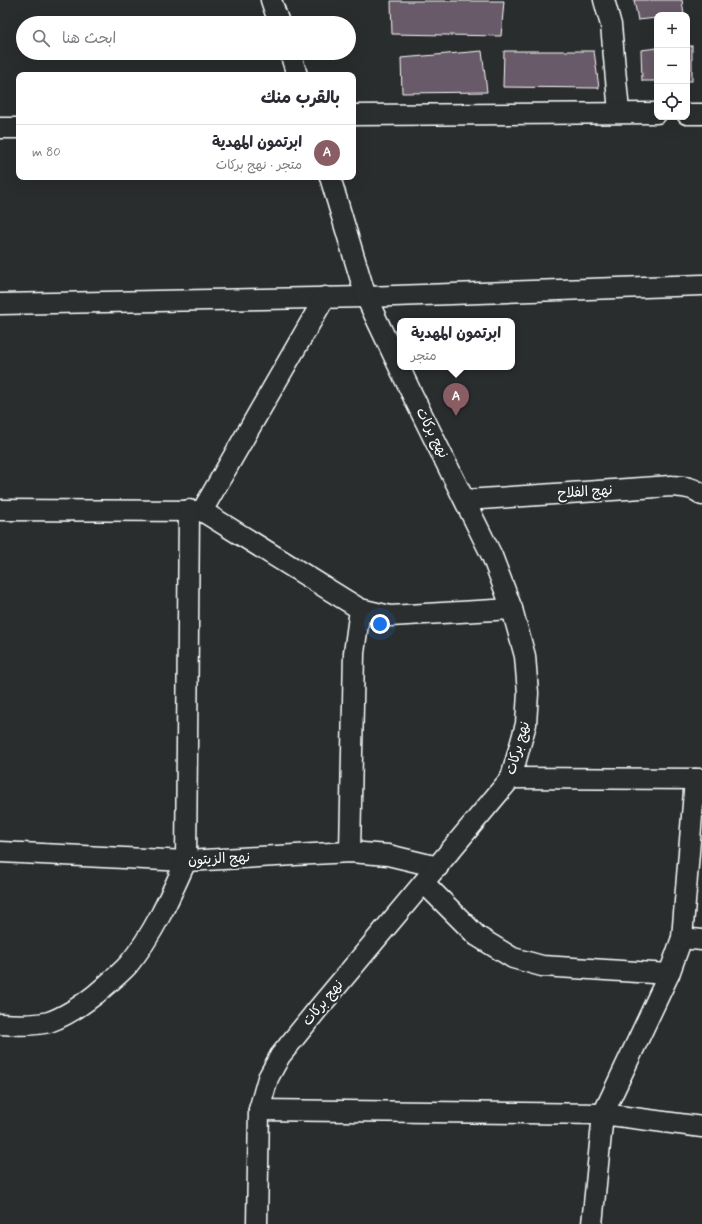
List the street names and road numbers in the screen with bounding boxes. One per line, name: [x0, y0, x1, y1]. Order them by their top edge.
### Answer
street label: نهج بركات: [412, 405, 452, 461]
street label: نهج الفلاح: [557, 481, 613, 503]
street label: نهج بركات: [502, 719, 534, 777]
street label: نهج الزيتون: [188, 848, 250, 870]
street label: نهج بركات: [299, 976, 347, 1030]

